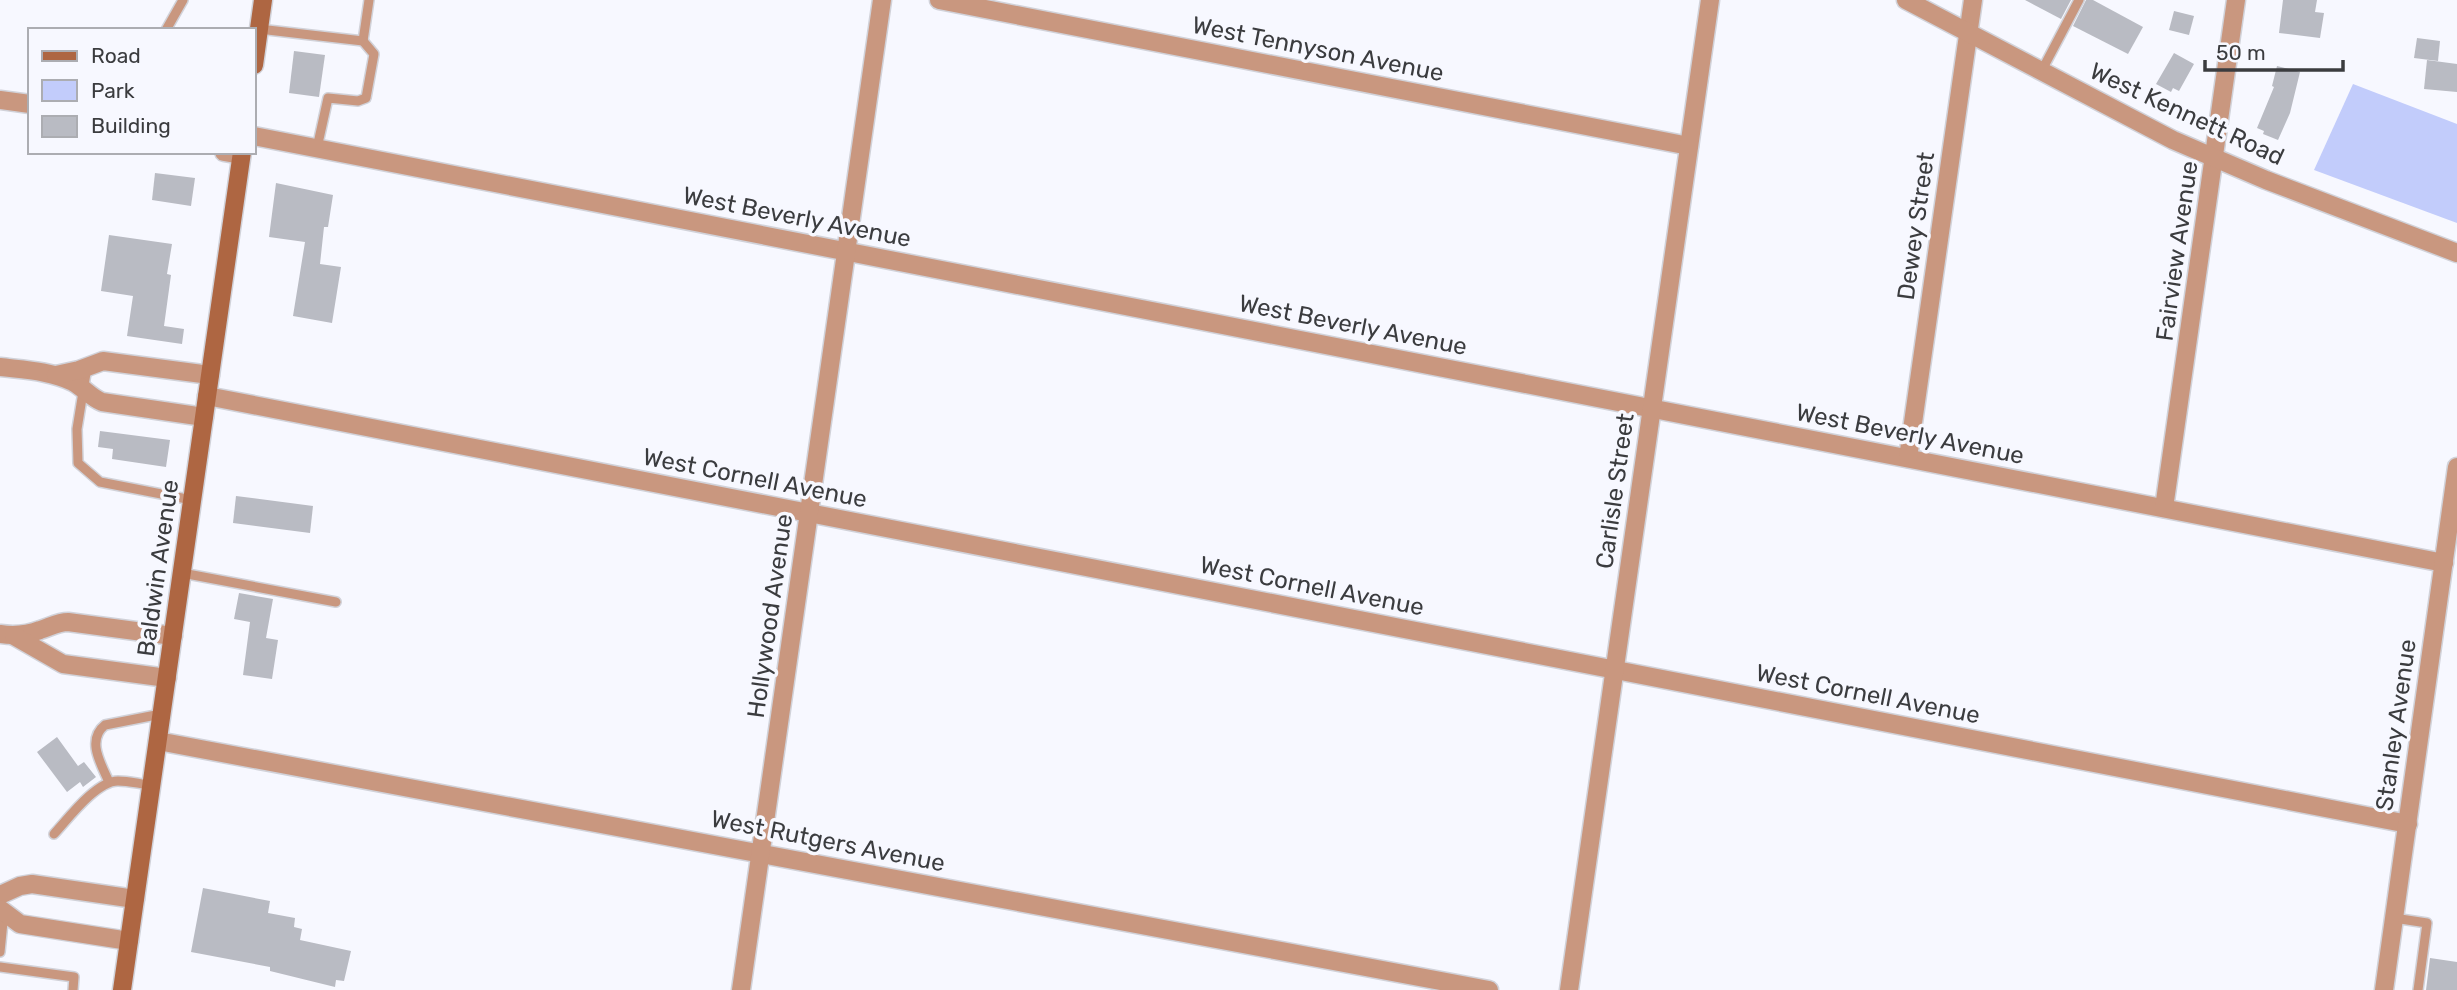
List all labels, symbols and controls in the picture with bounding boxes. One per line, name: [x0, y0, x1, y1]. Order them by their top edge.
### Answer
street label: West Tennyson Avenue: [1190, 11, 1446, 87]
legend: [28, 28, 256, 154]
scale bar: [2205, 28, 2343, 72]
text: 50 m: [2216, 40, 2266, 65]
text: Road: [91, 43, 141, 68]
street label: West Kennett Road: [2086, 57, 2288, 171]
text: Park: [91, 78, 135, 103]
text: Building: [91, 113, 171, 138]
street label: Dewey Street: [1892, 150, 1940, 302]
street label: Fairview Avenue: [2150, 159, 2204, 343]
street label: West Beverly Avenue: [681, 181, 913, 253]
street label: West Beverly Avenue: [1237, 289, 1469, 361]
street label: West Beverly Avenue: [1794, 398, 2026, 470]
street label: Carlisle Street: [1590, 411, 1640, 571]
street label: West Cornell Avenue: [641, 443, 869, 513]
street label: Baldwin Avenue: [132, 478, 184, 658]
street label: Hollywood Avenue: [742, 512, 798, 720]
street label: West Cornell Avenue: [1198, 551, 1426, 621]
street label: Stanley Avenue: [2370, 637, 2422, 813]
street label: West Cornell Avenue: [1754, 659, 1982, 729]
street label: West Rutgers Avenue: [709, 805, 947, 877]

